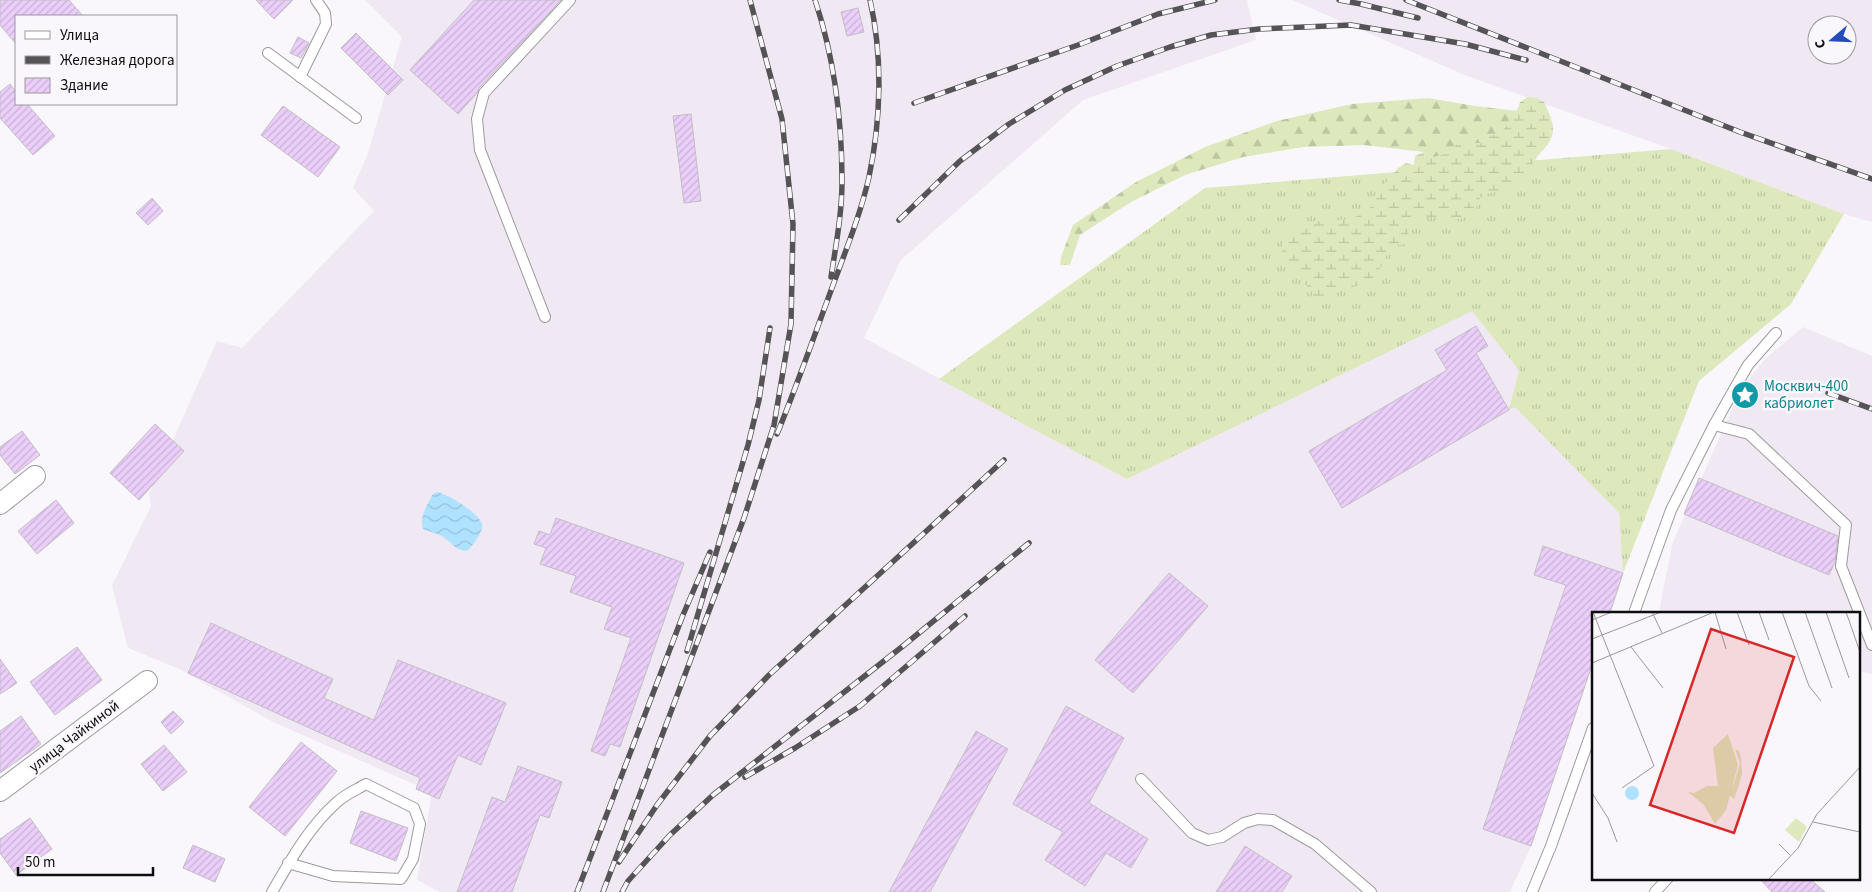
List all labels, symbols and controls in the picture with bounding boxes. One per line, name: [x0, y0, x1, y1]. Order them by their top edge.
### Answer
legend: [15, 15, 178, 105]
north arrow: [1807, 15, 1857, 65]
text: Улица: [60, 25, 99, 46]
text: С: [1810, 37, 1831, 51]
text: Железная дорога: [60, 50, 175, 71]
text: Здание: [60, 75, 108, 96]
place label: Москвич-400 кабриолет: [1764, 376, 1848, 414]
place icon: Москвич-400 кабриолет: [1730, 380, 1760, 410]
inset map: [1592, 612, 1860, 880]
street label: улица Чайкиной: [25, 695, 124, 777]
scale bar: [18, 844, 152, 876]
text: 50 m: [25, 852, 55, 873]

